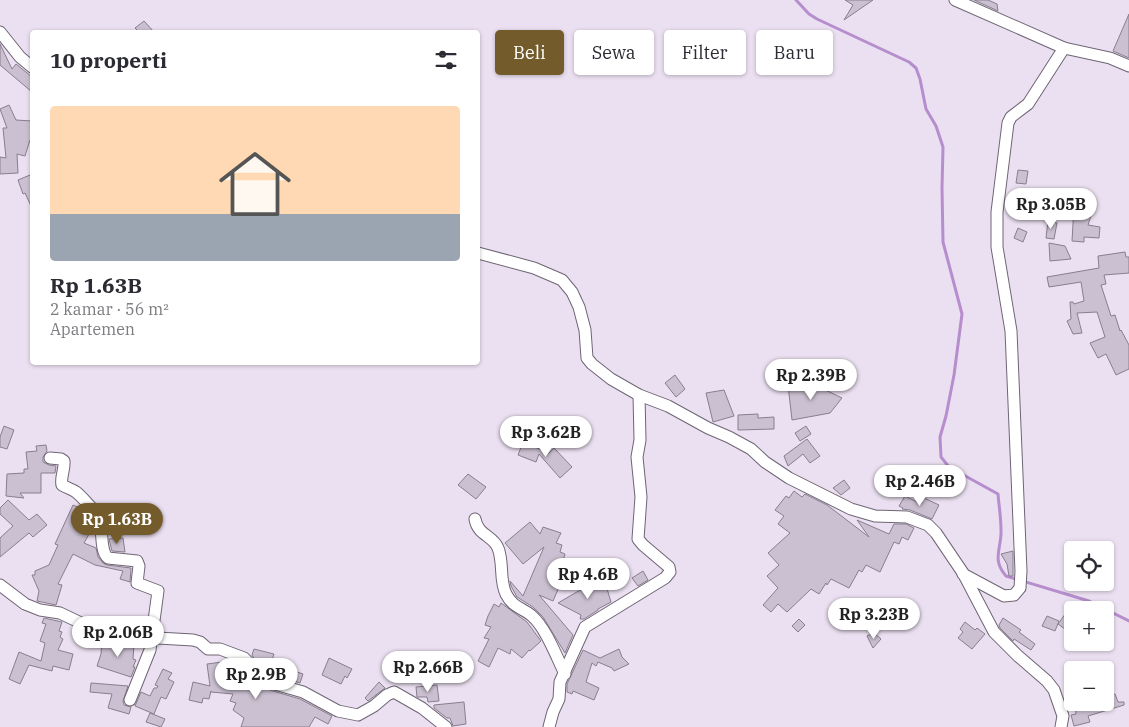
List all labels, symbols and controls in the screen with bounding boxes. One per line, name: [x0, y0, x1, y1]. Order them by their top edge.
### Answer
chip: Beli: [495, 30, 564, 75]
chip: Sewa: [574, 30, 654, 75]
chip: Filter: [664, 30, 746, 75]
chip: Baru: [756, 30, 833, 75]
text: 10 properti: [50, 46, 167, 74]
icon: filters: [432, 46, 460, 74]
icon: home: [210, 139, 300, 229]
pin: Rp 3.05B: [999, 188, 1103, 230]
text: Rp 3.05B: [1016, 194, 1086, 214]
text: Rp 1.63B: [50, 271, 142, 299]
text: 2 kamar · 56 m²: [50, 299, 169, 319]
text: Apartemen: [50, 319, 135, 339]
pin: Rp 2.39B: [759, 358, 863, 401]
text: Rp 2.39B: [776, 365, 846, 385]
pin: Rp 3.62B: [494, 416, 598, 458]
text: Rp 3.62B: [511, 422, 581, 442]
pin: Rp 2.46B: [868, 464, 972, 507]
text: Rp 2.46B: [885, 471, 955, 491]
pin: Rp 1.63B: [65, 502, 169, 545]
text: Rp 1.63B: [82, 509, 152, 529]
map controls: [1064, 541, 1114, 711]
button: locate: [1064, 541, 1114, 591]
pin: Rp 4.6B: [542, 558, 634, 600]
text: Rp 4.6B: [558, 564, 618, 584]
pin: Rp 3.23B: [822, 598, 926, 640]
button: +: [1064, 601, 1114, 651]
text: Rp 3.23B: [839, 604, 909, 624]
pin: Rp 2.06B: [66, 616, 170, 658]
text: Rp 2.06B: [83, 622, 153, 642]
pin: Rp 2.66B: [376, 650, 480, 693]
text: Rp 2.66B: [393, 657, 463, 677]
pin: Rp 2.9B: [210, 658, 302, 700]
button: −: [1064, 661, 1114, 711]
text: Rp 2.9B: [226, 664, 286, 684]

